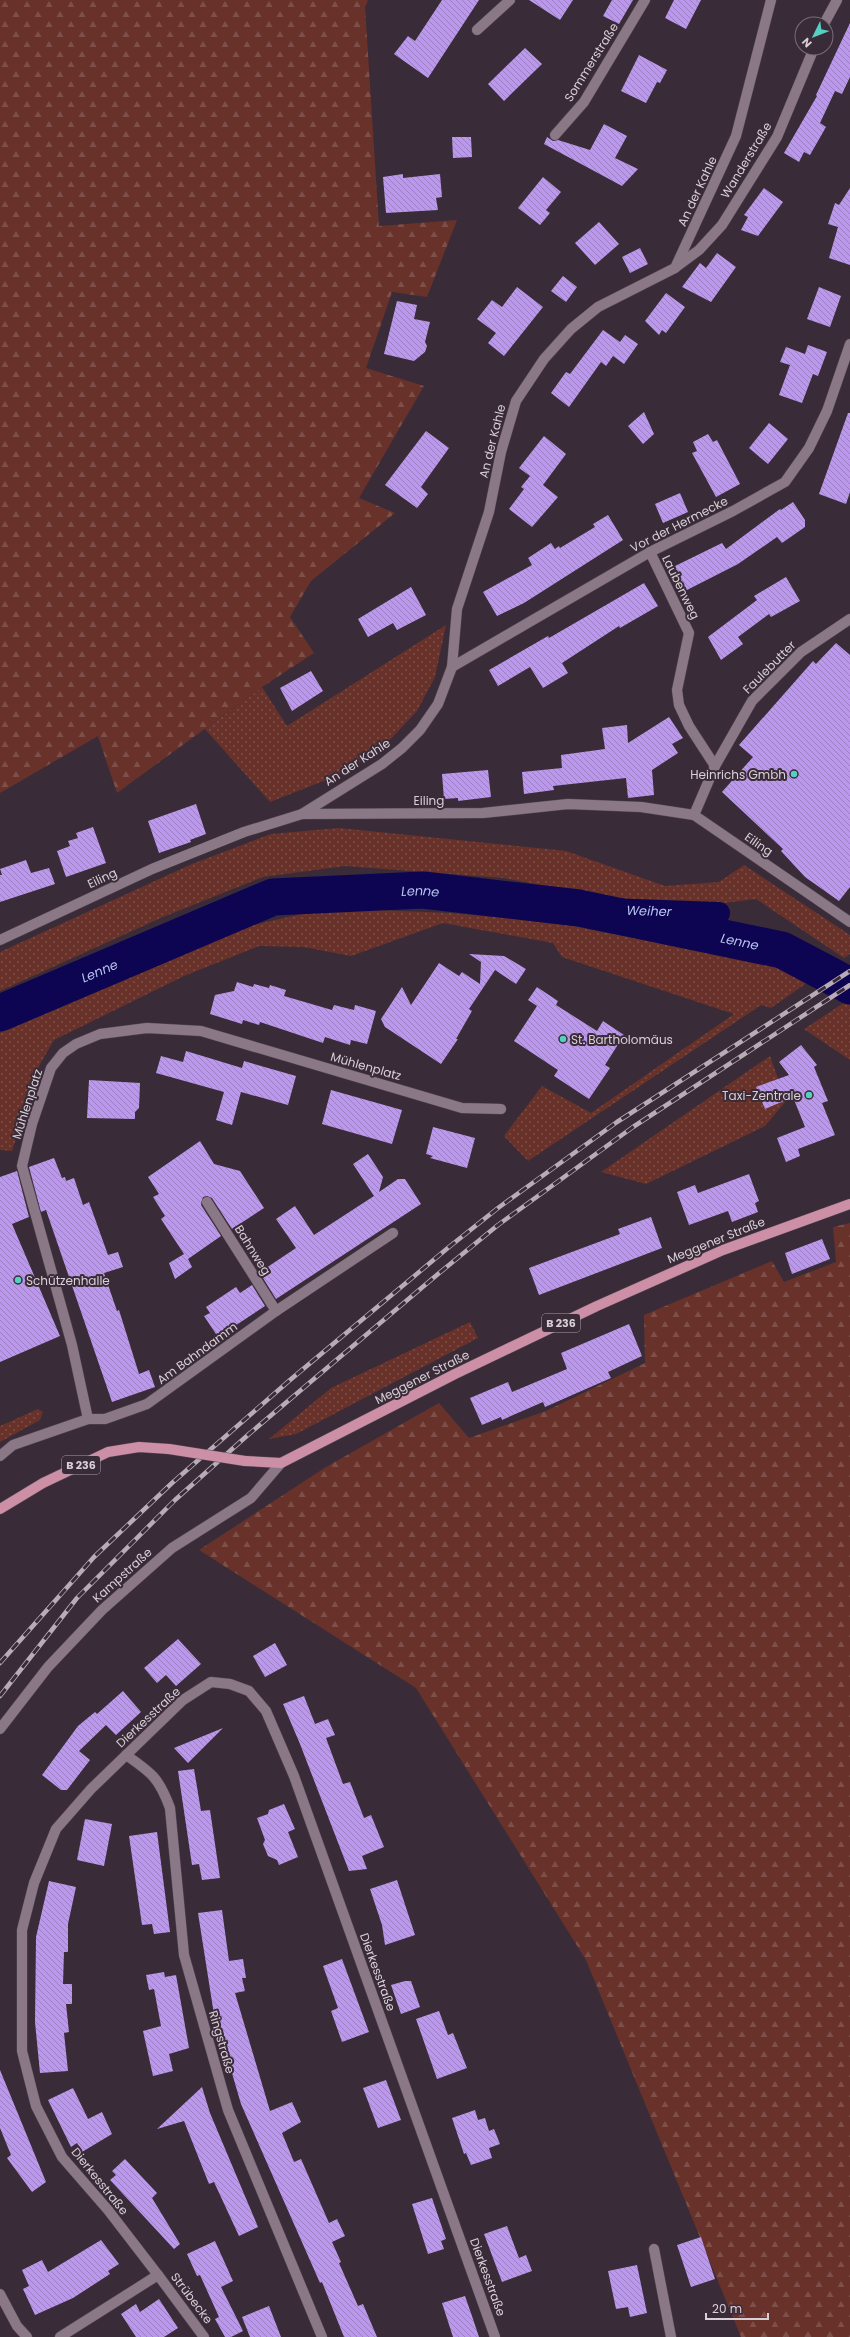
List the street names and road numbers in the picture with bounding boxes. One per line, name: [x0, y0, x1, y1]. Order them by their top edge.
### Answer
street label: Sommerstraße: [560, 19, 622, 105]
street label: Wanderstraße: [716, 119, 776, 201]
street label: An der Kahle: [673, 153, 721, 229]
street label: An der Kahle: [475, 402, 509, 480]
street label: Vor der Hermecke: [627, 492, 731, 556]
street label: Laubenweg: [658, 552, 704, 622]
street label: Faulebutter: [739, 636, 800, 697]
street label: An der Kahle: [321, 734, 393, 790]
street label: Eiling: [414, 792, 444, 809]
street label: Eiling: [742, 828, 776, 860]
street label: Eiling: [84, 864, 120, 892]
street label: Mühlenplatz: [329, 1048, 403, 1084]
street label: Mühlenplatz: [8, 1067, 46, 1141]
street label: Meggener Straße: [665, 1213, 767, 1267]
street label: Bahnweg: [231, 1222, 275, 1278]
road number: B 236: [542, 1314, 580, 1332]
street label: Am Bahndamm: [153, 1318, 241, 1388]
street label: Meggener Straße: [372, 1346, 472, 1408]
road number: B 236: [62, 1456, 100, 1474]
street label: Kampstraße: [89, 1544, 155, 1606]
street label: Dierkesstraße: [112, 1683, 184, 1751]
street label: Dierkesstraße: [356, 1931, 400, 2013]
street label: Ringstraße: [205, 2008, 239, 2076]
street label: Dierkesstraße: [68, 2144, 132, 2218]
street label: Dierkesstraße: [466, 2236, 510, 2318]
street label: Strübecke: [167, 2269, 217, 2327]

